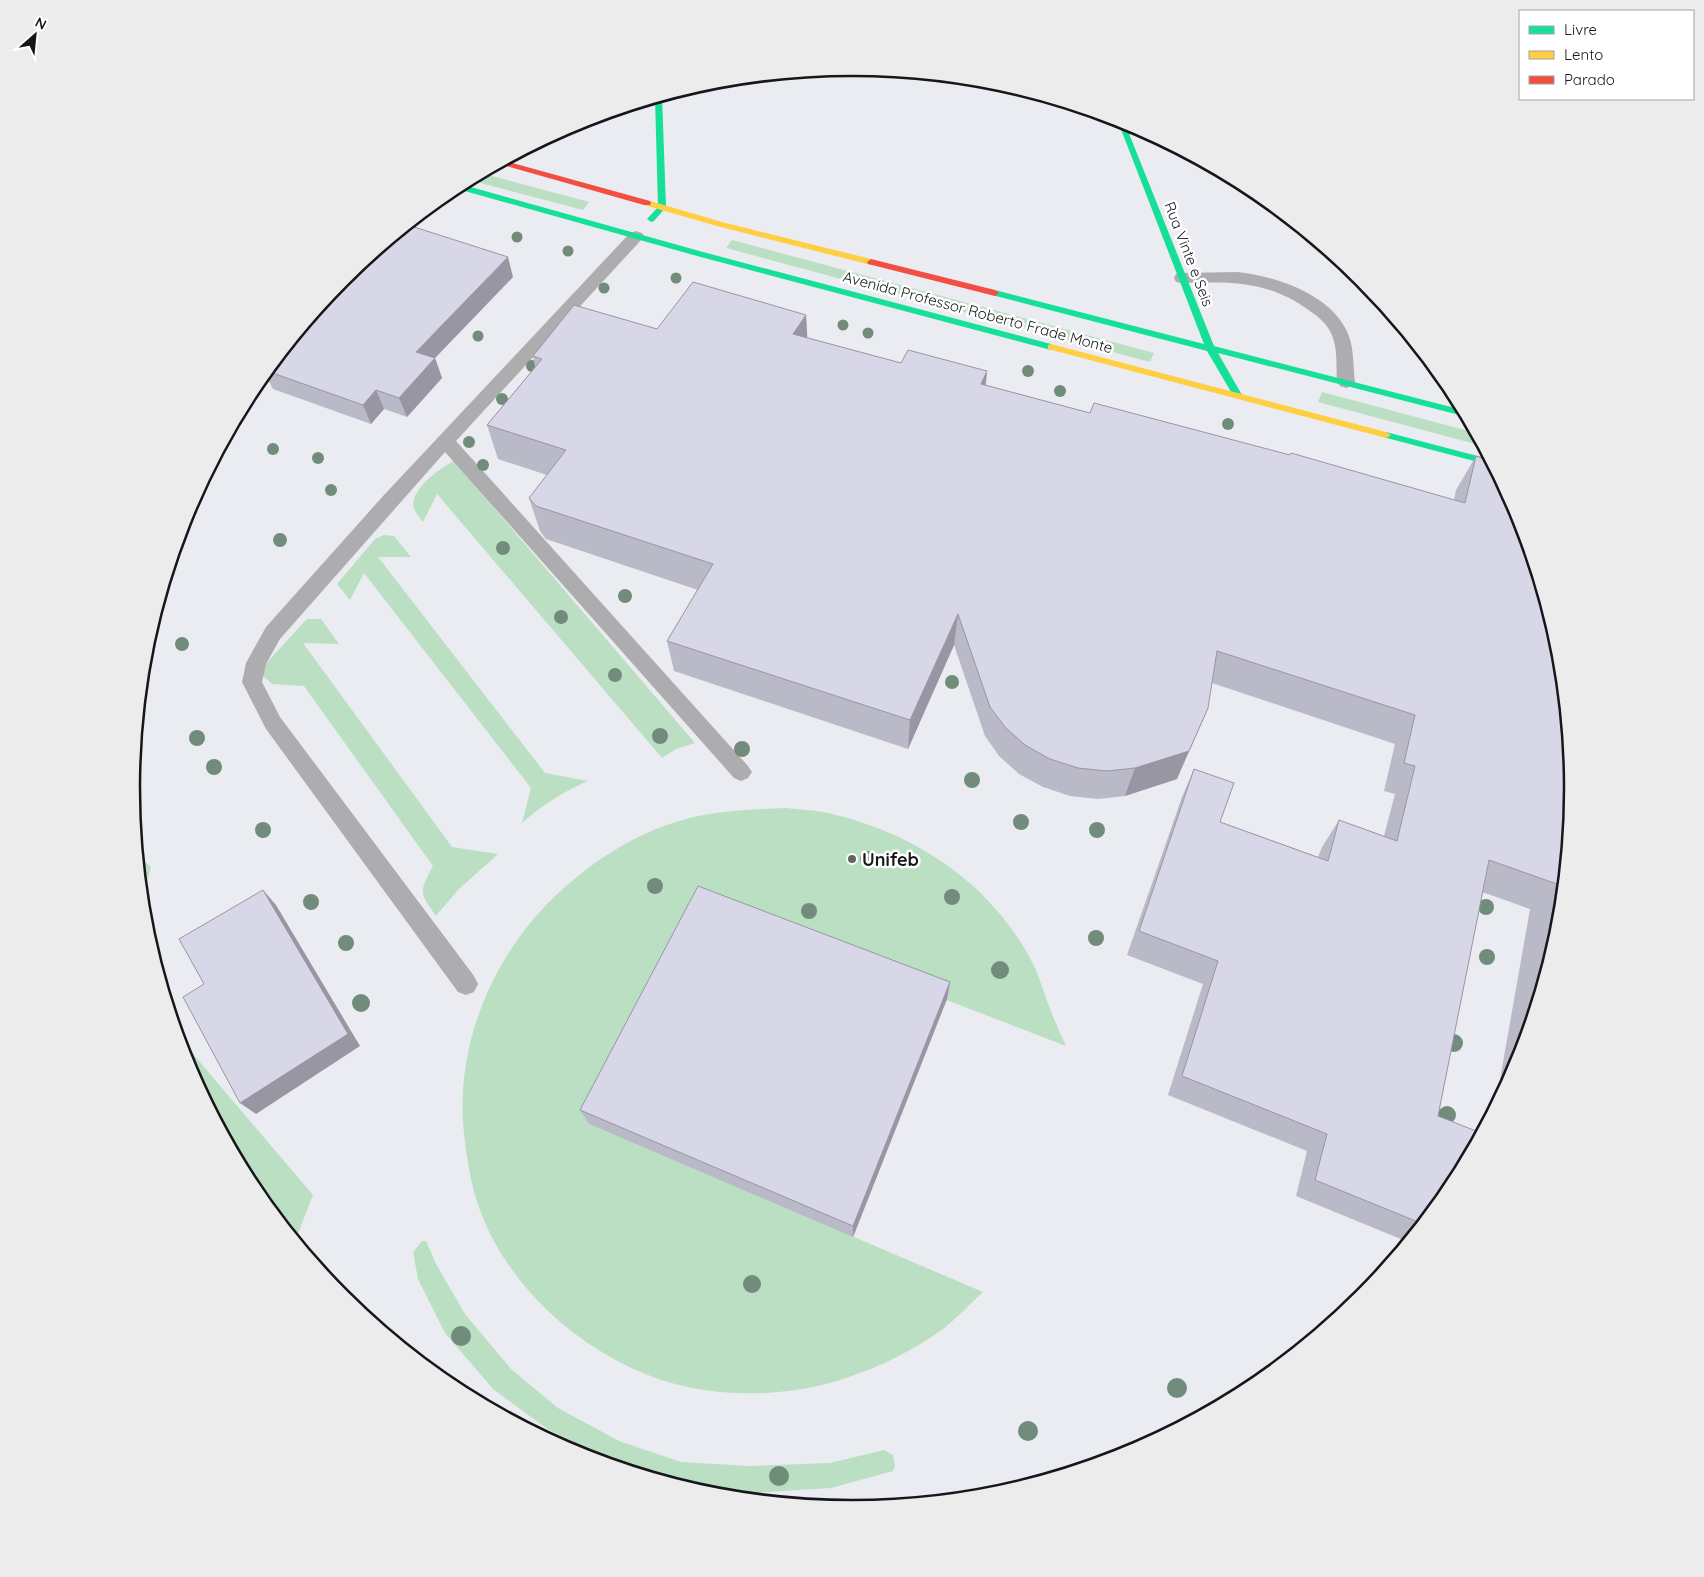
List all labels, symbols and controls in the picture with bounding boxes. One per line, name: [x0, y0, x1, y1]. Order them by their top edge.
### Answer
north arrow: [10, 10, 60, 60]
legend: [1519, 10, 1694, 100]
text: N: [32, 13, 50, 34]
text: Livre: [1564, 20, 1597, 39]
text: Lento: [1564, 45, 1603, 64]
text: Parado: [1564, 70, 1615, 89]
street label: Rua Vinte e Seis: [1160, 199, 1218, 309]
street label: Avenida Professor Roberto Frade Monte: [841, 267, 1115, 357]
place label: Unifeb: [862, 848, 919, 871]
marker: Unifeb: [846, 853, 858, 865]

